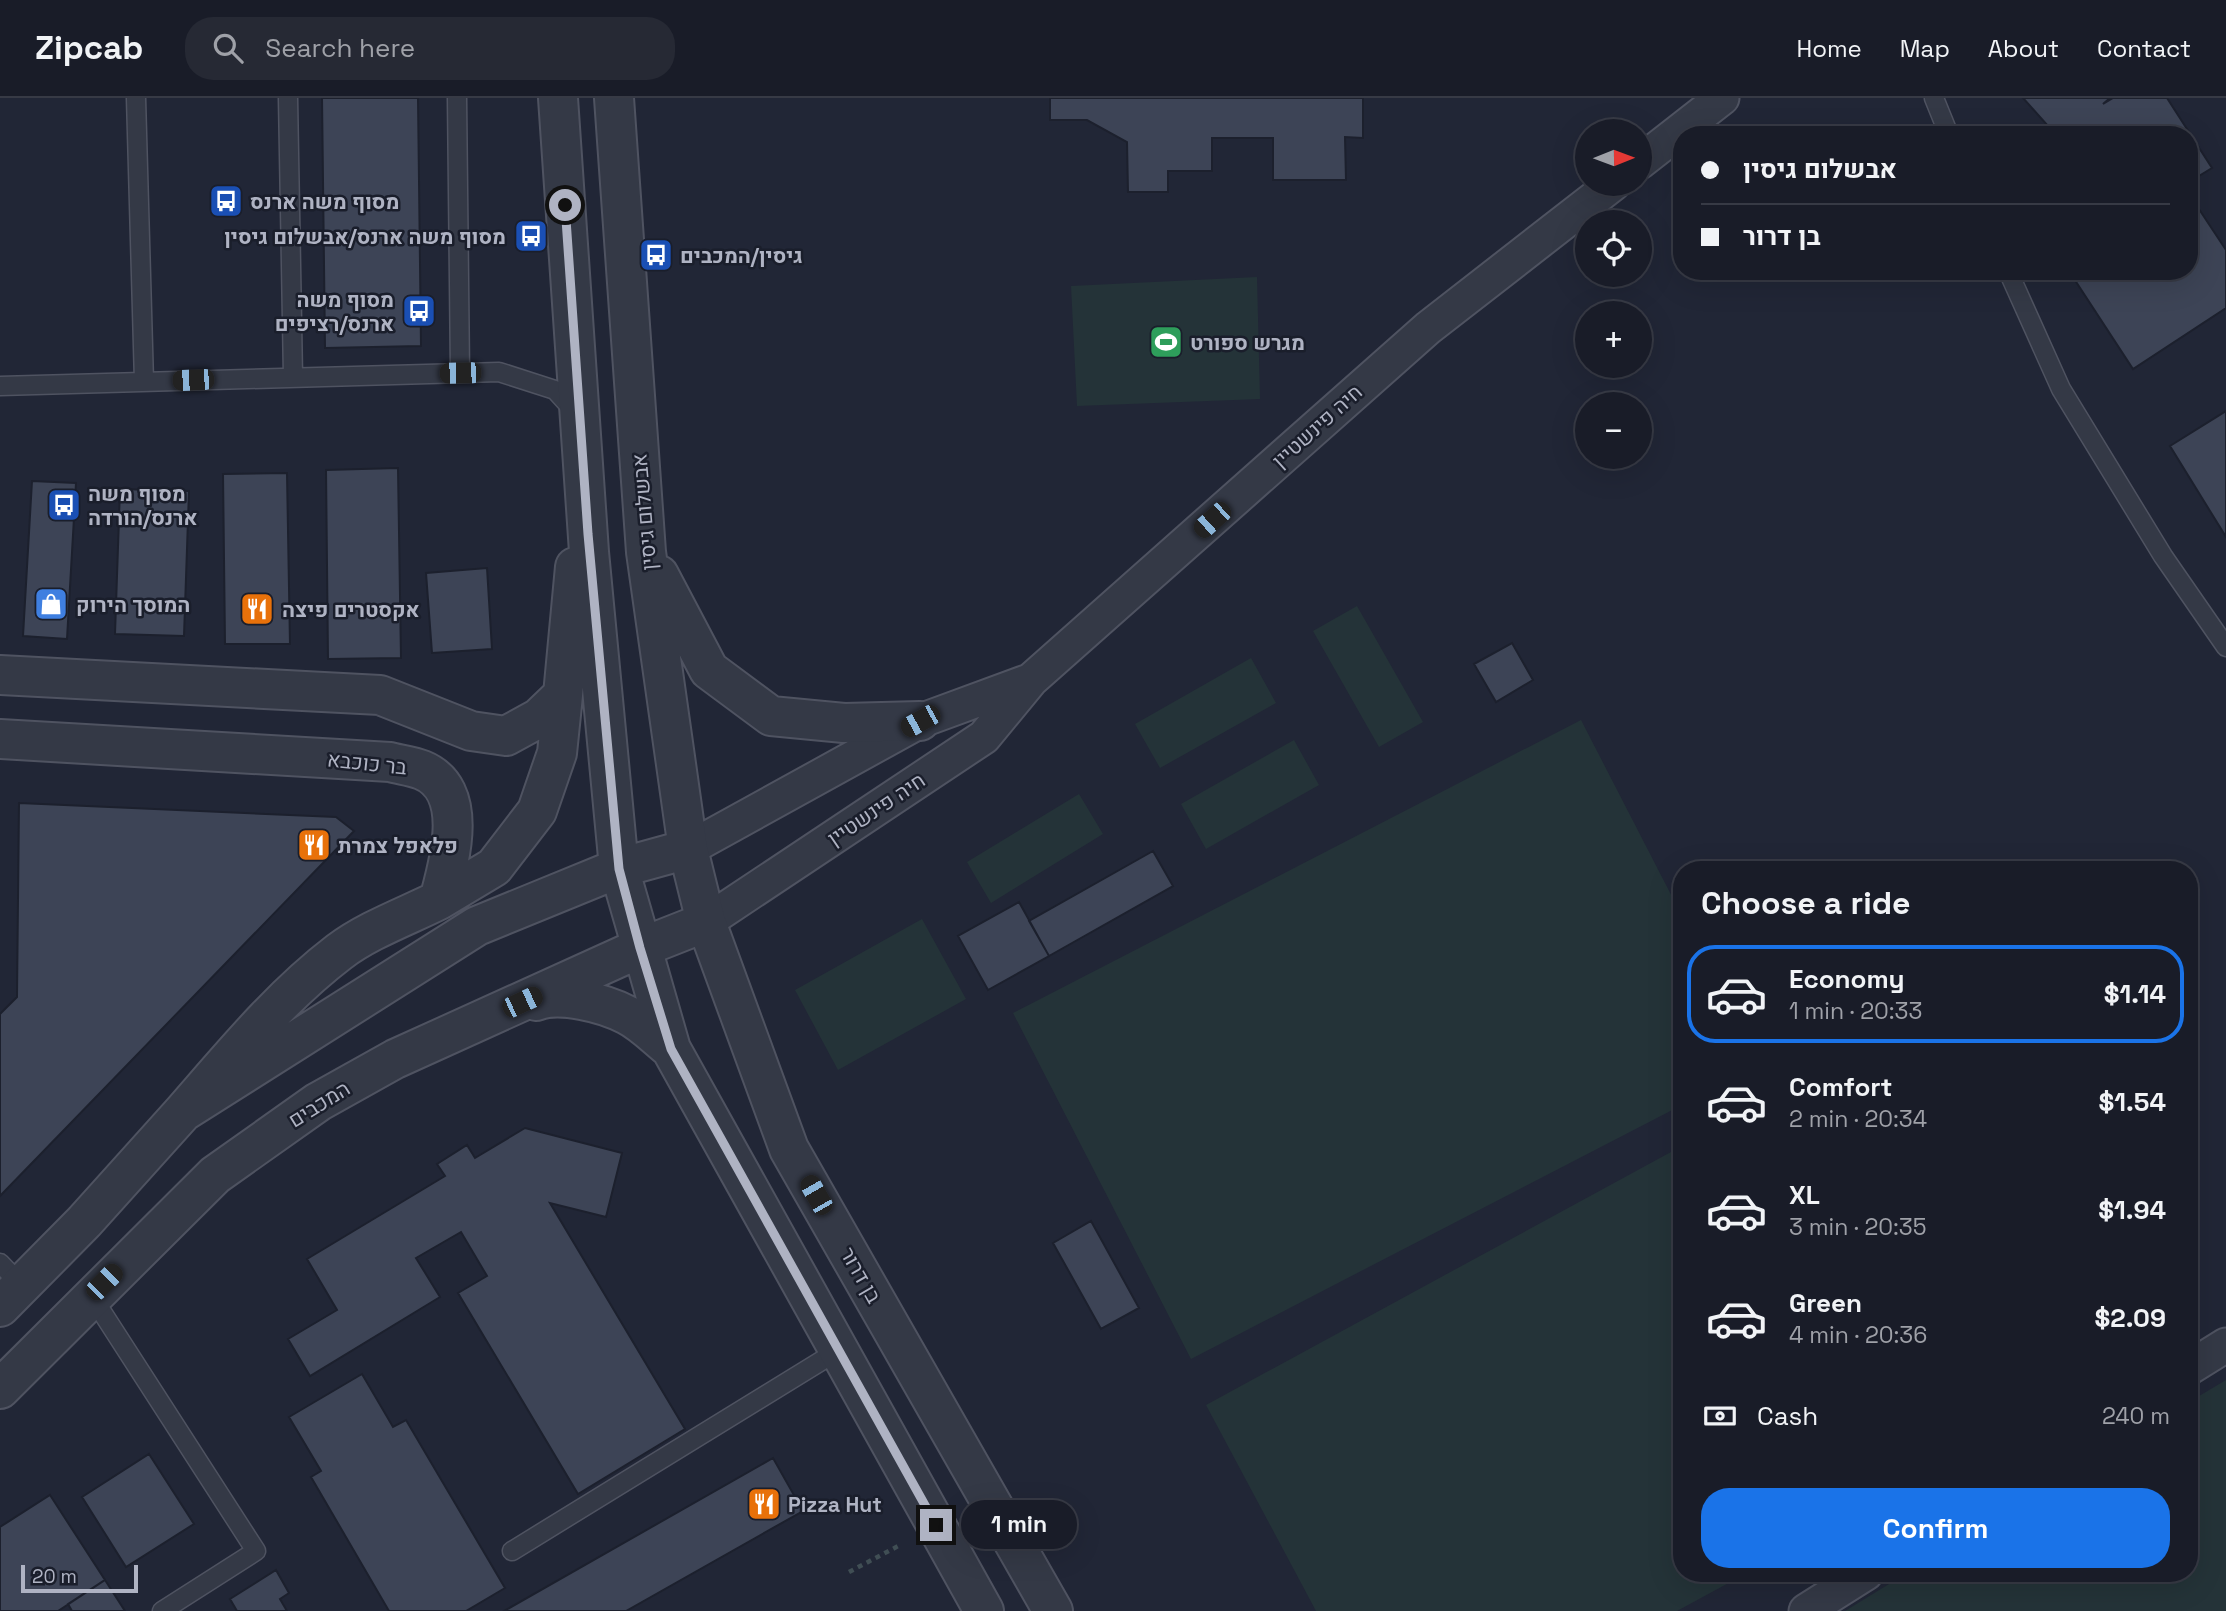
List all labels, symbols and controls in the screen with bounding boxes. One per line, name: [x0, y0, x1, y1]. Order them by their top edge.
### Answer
search box: [185, 17, 675, 80]
text: Zipcab: [35, 27, 143, 69]
icon: search: [209, 29, 247, 67]
text: Search here: [265, 31, 415, 65]
text: Home: [1796, 33, 1862, 64]
text: Map: [1900, 33, 1950, 64]
text: About: [1988, 33, 2059, 64]
text: Contact: [2097, 33, 2191, 64]
north arrow: [1575, 119, 1652, 196]
map controls: [1575, 119, 1652, 469]
text: אבשלום גיסין: [1743, 152, 1897, 186]
bus stop icon: מסוף משה ארנס: [207, 182, 245, 220]
place label: מסוף משה ארנס: [250, 188, 399, 215]
route start: [549, 189, 581, 221]
button: locate: [1575, 210, 1652, 287]
bus stop icon: מסוף משה ארנס/אבשלום גיסין: [512, 217, 550, 255]
text: בן דרור: [1743, 219, 1821, 253]
place label: מסוף משה ארנס/אבשלום גיסין: [224, 223, 506, 250]
bus stop icon: גיסין/המכבים: [637, 236, 675, 274]
place label: גיסין/המכבים: [680, 242, 803, 269]
place label: מסוף משה ארנס/רציפים: [275, 286, 394, 337]
bus stop icon: מסוף משה ארנס/רציפים: [400, 292, 438, 330]
button: +: [1575, 301, 1652, 378]
sports icon: מגרש ספורט: [1147, 323, 1185, 361]
place label: מגרש ספורט: [1190, 329, 1305, 356]
car: [439, 362, 482, 384]
car: [172, 369, 215, 391]
street label: חיה פינשטיין: [1266, 378, 1368, 474]
button: −: [1575, 392, 1652, 469]
street label: אבשלום גיסין: [625, 452, 663, 572]
place label: מסוף משה ארנס/הורדה: [88, 480, 198, 531]
bus stop icon: מסוף משה ארנס/הורדה: [45, 486, 83, 524]
car: [1190, 498, 1235, 542]
shop icon: המוסך הירוק: [32, 585, 70, 623]
restaurant icon: אקסטרים פיצה: [238, 590, 276, 628]
place label: המוסך הירוק: [76, 591, 190, 618]
place label: אקסטרים פיצה: [282, 596, 420, 623]
car: [897, 702, 944, 740]
street label: בר כוכבא: [326, 745, 408, 781]
street label: חיה פינשטיין: [822, 766, 930, 852]
restaurant icon: פלאפל צמרת: [295, 826, 333, 864]
place label: פלאפל צמרת: [338, 832, 458, 859]
text: Choose a ride: [1701, 883, 1911, 923]
text: Economy: [1789, 962, 1905, 996]
icon: car: [1705, 963, 1768, 1026]
text: $1.14: [2104, 977, 2166, 1011]
car: [499, 984, 546, 1020]
text: 1 min · 20:33: [1789, 996, 1922, 1026]
text: Comfort: [1789, 1070, 1892, 1104]
icon: car: [1705, 1071, 1768, 1134]
street label: המכבים: [283, 1075, 355, 1133]
text: $1.54: [2099, 1085, 2166, 1119]
text: 2 min · 20:34: [1789, 1104, 1927, 1134]
car: [797, 1172, 836, 1218]
text: XL: [1789, 1178, 1820, 1212]
icon: car: [1705, 1179, 1768, 1242]
text: $1.94: [2098, 1193, 2166, 1227]
text: 3 min · 20:35: [1789, 1212, 1927, 1242]
street label: בן דרור: [834, 1242, 888, 1308]
car: [82, 1260, 127, 1304]
text: Green: [1789, 1286, 1862, 1320]
icon: car: [1705, 1287, 1768, 1350]
text: $2.09: [2094, 1301, 2166, 1335]
text: 4 min · 20:36: [1789, 1320, 1927, 1350]
icon: cash: [1701, 1397, 1739, 1435]
text: Cash: [1757, 1399, 1818, 1433]
text: 240 m: [2102, 1401, 2170, 1431]
restaurant icon: Pizza Hut: [745, 1485, 783, 1523]
button: Confirm: [1701, 1488, 2170, 1568]
place label: Pizza Hut: [788, 1491, 882, 1518]
callout: 1 min: [960, 1500, 1076, 1550]
route end: [920, 1509, 952, 1541]
text: 1 min: [991, 1509, 1047, 1539]
scale bar: [21, 1562, 138, 1594]
text: 20 m: [32, 1564, 77, 1589]

